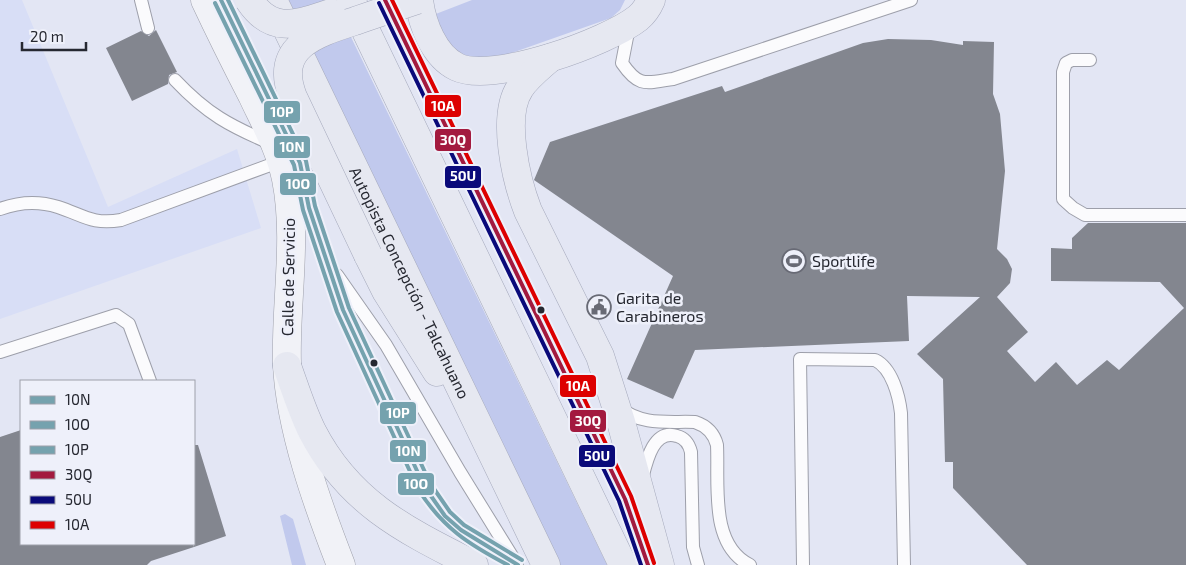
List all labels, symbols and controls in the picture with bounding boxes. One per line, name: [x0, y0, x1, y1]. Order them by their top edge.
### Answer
scale bar: [22, 20, 86, 52]
text: 20 m: [30, 27, 64, 45]
line badge: 10A: [424, 94, 462, 118]
text: 10A: [431, 97, 456, 114]
line badge: 10P: [263, 100, 301, 124]
text: 10P: [270, 103, 294, 120]
line badge: 30Q: [434, 128, 472, 152]
text: 30Q: [440, 131, 466, 149]
line badge: 10N: [273, 135, 311, 159]
text: 10N: [280, 138, 305, 155]
street label: Autopista Concepción - Talcahuano: [346, 164, 474, 401]
line badge: 50U: [444, 165, 482, 189]
text: 50U: [450, 167, 476, 184]
line badge: 10O: [279, 172, 317, 196]
text: 10O: [286, 175, 310, 192]
street label: Calle de Servicio: [277, 218, 298, 336]
sports icon: Sportlife: [781, 248, 807, 274]
place label: Sportlife: [812, 251, 875, 270]
place label: Garita de Carabineros: [616, 288, 704, 325]
public building icon: Garita de Carabineros: [586, 294, 612, 320]
unlabelled marker: [536, 305, 546, 315]
unlabelled marker: [369, 358, 379, 368]
line badge: 10A: [559, 374, 597, 398]
text: 10A: [566, 377, 591, 394]
legend: [20, 380, 195, 545]
text: 10N: [65, 390, 91, 408]
line badge: 10P: [379, 401, 417, 425]
text: 10P: [386, 404, 410, 421]
line badge: 30Q: [569, 409, 607, 433]
text: 30Q: [575, 412, 601, 430]
text: 10O: [65, 415, 90, 433]
line badge: 10N: [389, 439, 427, 463]
text: 10P: [65, 440, 89, 458]
text: 10N: [396, 442, 421, 459]
line badge: 50U: [578, 444, 616, 468]
text: 50U: [584, 447, 610, 464]
text: 30Q: [65, 465, 92, 484]
line badge: 10O: [397, 472, 435, 496]
text: 10O: [404, 475, 428, 492]
text: 50U: [65, 490, 92, 508]
text: 10A: [65, 515, 90, 533]

